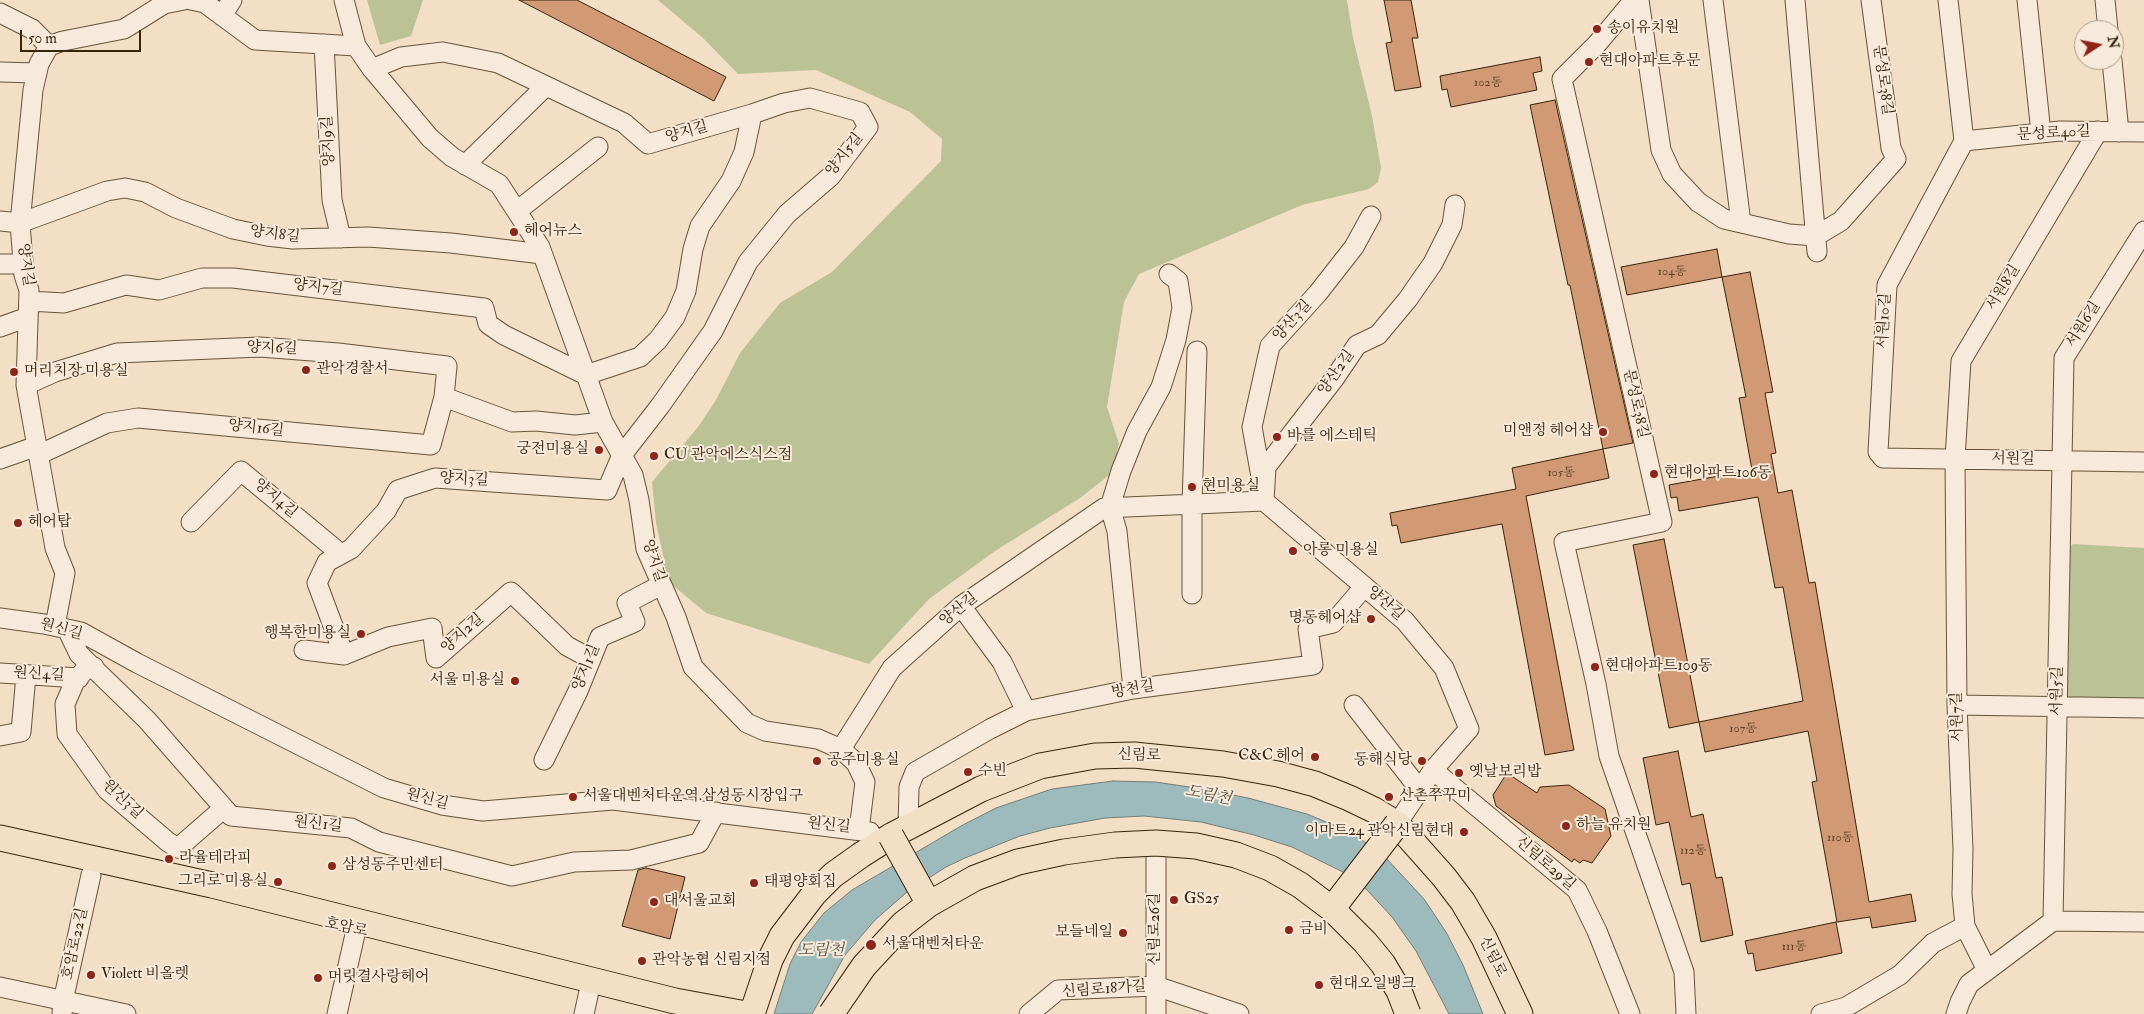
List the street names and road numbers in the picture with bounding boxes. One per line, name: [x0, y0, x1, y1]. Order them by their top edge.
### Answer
street label: 문성로38길: [1868, 44, 1896, 116]
street label: 양지9길: [319, 115, 339, 167]
street label: 양지길: [664, 118, 710, 148]
street label: 문성로40길: [2017, 123, 2091, 145]
street label: 양지5길: [822, 130, 868, 180]
street label: 양지8길: [249, 223, 301, 247]
street label: 양지길: [13, 242, 37, 288]
street label: 서원8길: [1983, 262, 2025, 314]
street label: 양지7길: [292, 276, 344, 300]
street label: 서원10길: [1875, 292, 1895, 350]
street label: 양산3길: [1270, 297, 1316, 345]
street label: 서원6길: [2063, 299, 2105, 351]
street label: 양지6길: [246, 339, 298, 359]
street label: 양산2길: [1315, 347, 1359, 399]
street label: 문성로38길: [1618, 368, 1652, 440]
street label: 양지16길: [227, 417, 285, 441]
street label: 서원길: [1991, 451, 2035, 469]
street label: 양지3길: [439, 470, 489, 490]
street label: 양지4길: [249, 476, 301, 522]
street label: 양지길: [637, 538, 669, 584]
street label: 양산길: [1363, 583, 1407, 625]
street label: 양산길: [936, 589, 982, 631]
street label: 양지2길: [438, 610, 488, 658]
street label: 원신길: [38, 616, 84, 644]
street label: 양지1길: [570, 642, 604, 694]
street label: 원신4길: [13, 665, 65, 685]
street label: 서원5길: [2049, 666, 2067, 716]
street label: 방천길: [1110, 677, 1156, 703]
street label: 서원7길: [1949, 692, 1967, 742]
street label: 신림로: [1117, 746, 1161, 766]
street label: 원신3길: [98, 777, 146, 823]
street label: 원신길: [404, 786, 450, 814]
street label: 원신1길: [293, 813, 343, 837]
street label: 원신길: [806, 815, 852, 837]
street label: 신림로29길: [1511, 833, 1579, 895]
street label: 신림로26길: [1147, 892, 1165, 966]
street label: 호암로22길: [60, 906, 92, 982]
street label: 호암로: [323, 915, 369, 941]
street label: 신림로: [1474, 934, 1510, 980]
street label: 신림로18가길: [1061, 978, 1147, 1002]

